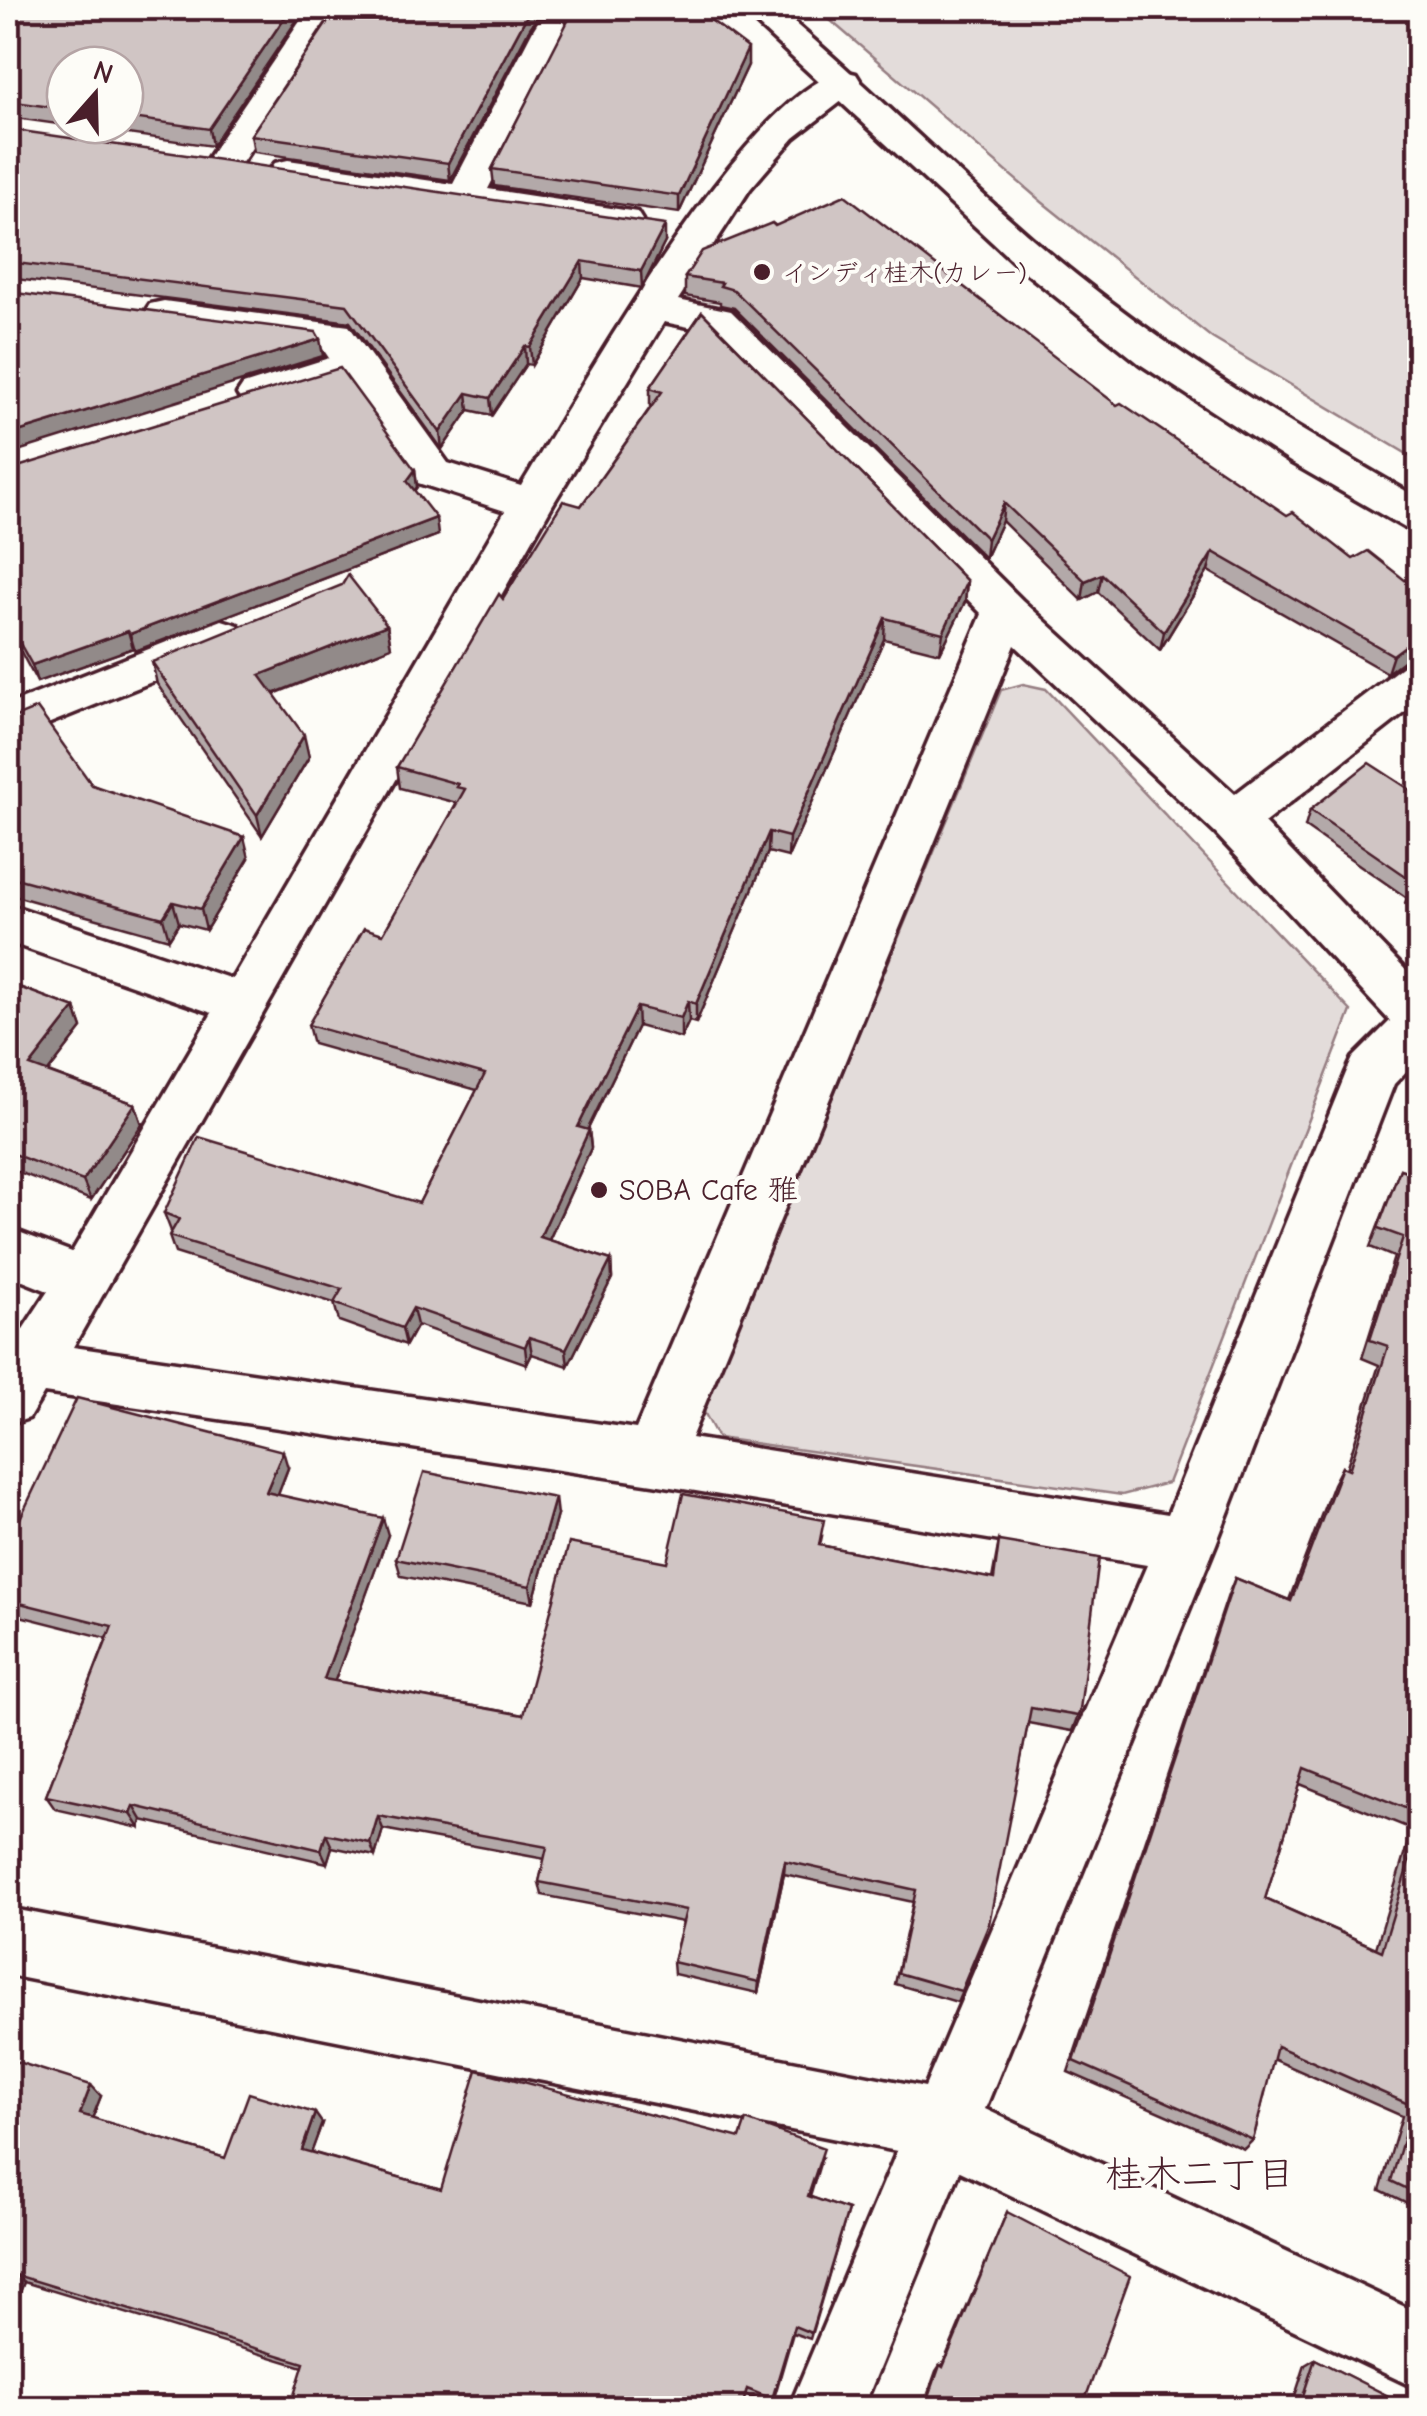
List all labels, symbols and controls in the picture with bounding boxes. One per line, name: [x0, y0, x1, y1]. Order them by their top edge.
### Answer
north arrow: [45, 45, 145, 145]
text: N: [89, 54, 117, 91]
place label: インディ桂木(カレー): [782, 258, 1027, 287]
marker: インディ桂木(カレー): [751, 261, 773, 283]
place label: SOBA Cafe 雅: [619, 1173, 798, 1208]
marker: SOBA Cafe 雅: [588, 1179, 610, 1201]
district label: 桂木二丁目: [1105, 2153, 1295, 2197]

